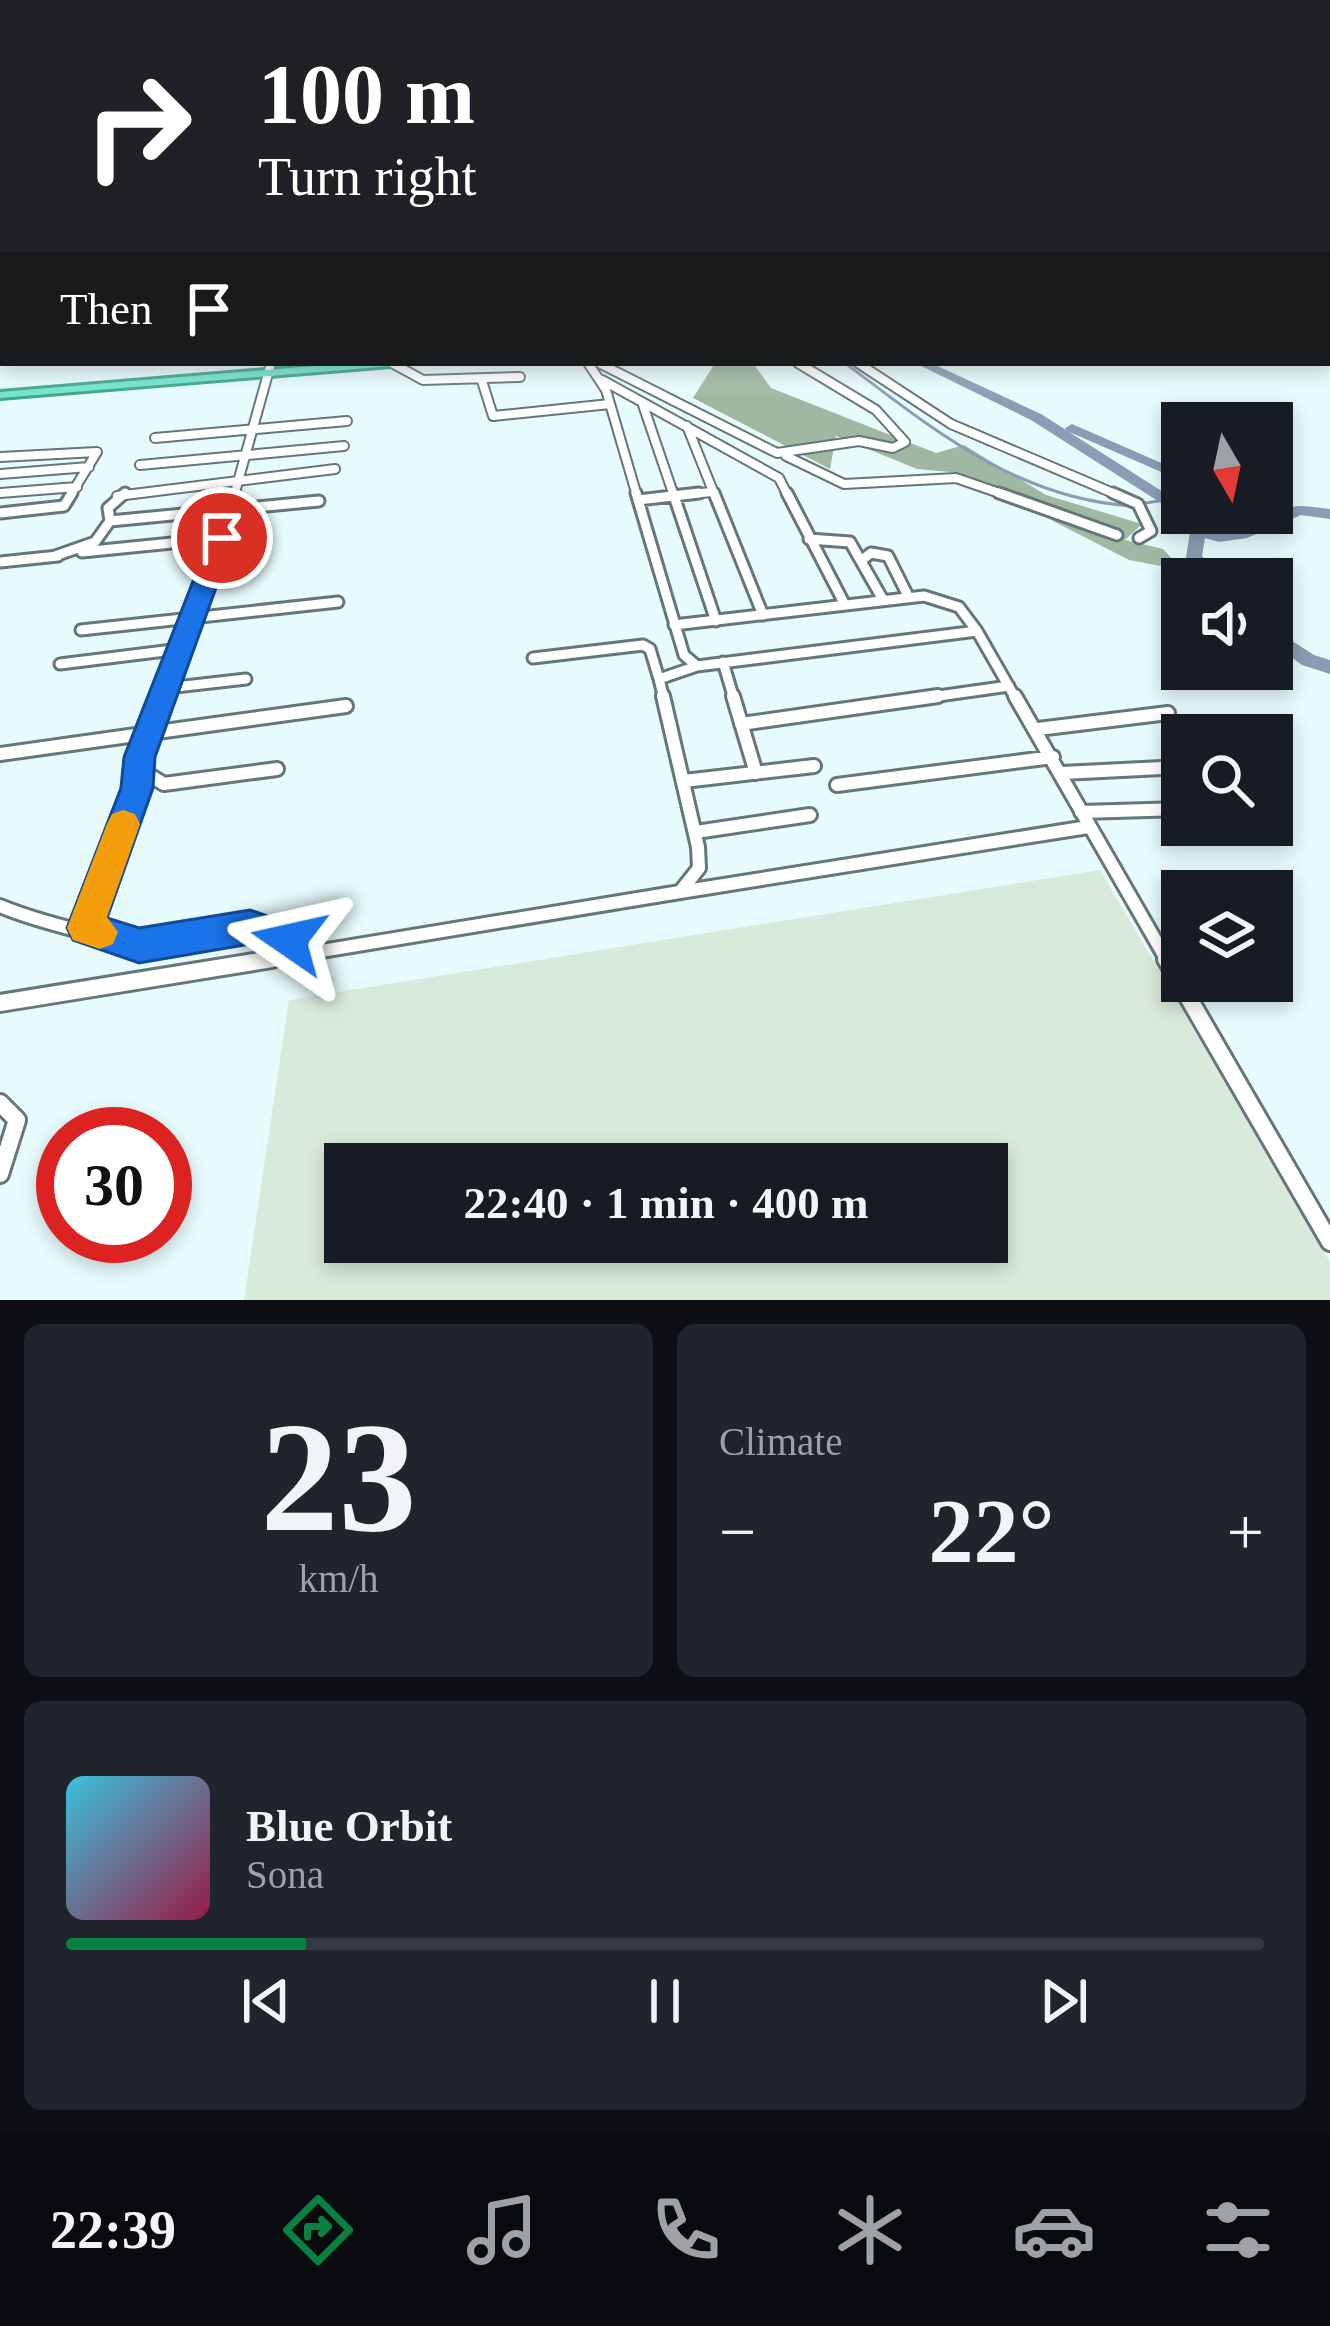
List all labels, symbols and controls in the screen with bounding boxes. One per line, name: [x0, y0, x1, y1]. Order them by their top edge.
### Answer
icon: right: [60, 48, 216, 204]
text: 100 m: [258, 48, 475, 141]
text: Turn right: [258, 147, 477, 207]
icon: arrive: [176, 276, 242, 342]
text: Then: [60, 284, 152, 334]
north arrow: [1161, 402, 1293, 534]
map controls: [1161, 402, 1293, 1002]
pin: [171, 487, 273, 589]
icon: arrive: [189, 505, 255, 571]
button: sound: [1161, 558, 1293, 690]
button: search: [1161, 714, 1293, 846]
button: layers: [1161, 870, 1293, 1002]
position arrow: [226, 877, 352, 1003]
speed limit sign: 30: [36, 1107, 192, 1263]
text: 22:40 · 1 min · 400 m: [464, 1178, 869, 1228]
text: 23: [261, 1391, 417, 1564]
text: Climate: [719, 1420, 842, 1463]
text: 22°: [929, 1482, 1055, 1581]
text: −: [719, 1495, 756, 1568]
text: +: [1227, 1495, 1264, 1568]
text: km/h: [298, 1557, 379, 1600]
text: Blue Orbit: [246, 1801, 452, 1851]
text: Sona: [246, 1853, 324, 1896]
icon: previous: [233, 1968, 299, 2034]
icon: pause: [632, 1968, 698, 2034]
icon: next: [1031, 1968, 1097, 2034]
icon: directions: [276, 2188, 360, 2272]
icon: music: [460, 2188, 544, 2272]
icon: phone: [644, 2188, 728, 2272]
icon: climate: [828, 2188, 912, 2272]
icon: car: [1012, 2188, 1096, 2272]
icon: filters: [1196, 2188, 1280, 2272]
text: 22:39: [50, 2200, 176, 2260]

